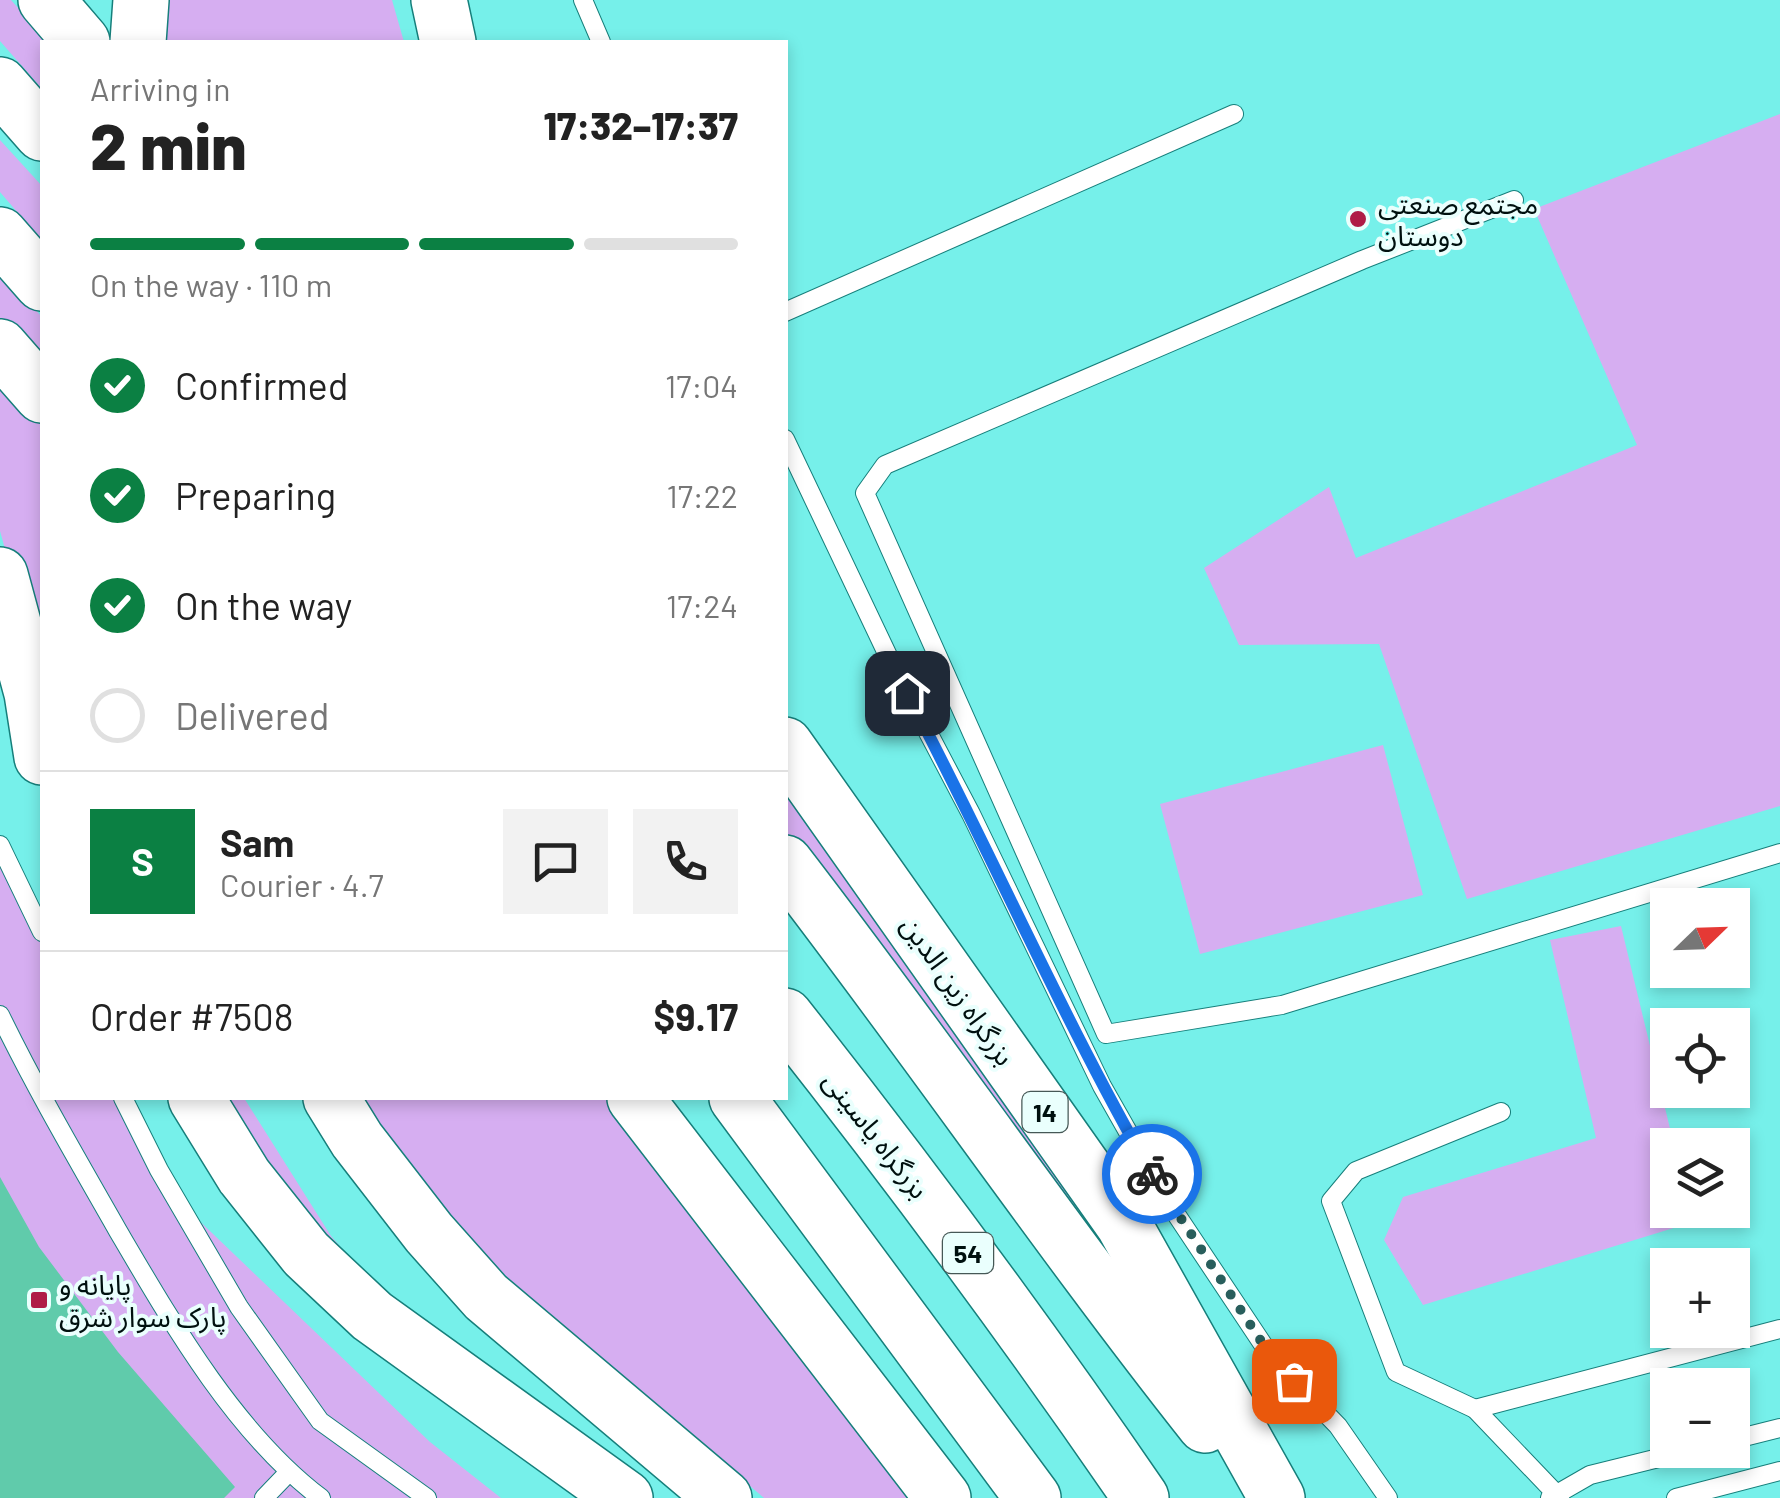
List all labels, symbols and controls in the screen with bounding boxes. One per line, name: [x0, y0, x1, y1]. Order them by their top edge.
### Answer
text: Arriving in: [90, 69, 230, 107]
text: 17:32–17:37: [544, 102, 738, 148]
text: 2 min: [90, 105, 247, 183]
place label: مجتمع صنعتی دوستان: [1378, 186, 1538, 253]
marker: مجتمع صنعتی دوستان: [1347, 208, 1369, 230]
text: On the way · 110 m: [90, 265, 332, 303]
icon: check: [90, 358, 145, 413]
text: Confirmed: [175, 362, 348, 408]
text: 17:04: [665, 366, 738, 404]
icon: check: [90, 468, 145, 523]
text: Preparing: [175, 472, 336, 518]
text: 17:22: [667, 476, 738, 514]
icon: check: [90, 578, 145, 633]
text: On the way: [175, 582, 352, 628]
text: 17:24: [666, 586, 738, 624]
pin: [865, 651, 950, 736]
icon: home: [880, 666, 935, 721]
text: Delivered: [175, 692, 329, 738]
button: chat: [503, 809, 608, 914]
button: phone: [633, 809, 738, 914]
text: Sam: [220, 819, 294, 865]
text: S: [131, 838, 154, 884]
text: Courier · 4.7: [220, 865, 384, 903]
north arrow: [1650, 888, 1750, 988]
map controls: [1650, 888, 1750, 1468]
street label: بزرگراه زین الدین: [894, 909, 1023, 1072]
text: Order #7508: [90, 993, 294, 1039]
text: $9.17: [654, 993, 738, 1039]
button: locate: [1650, 1008, 1750, 1108]
street label: بزرگراه یاسینی: [816, 1063, 937, 1205]
road number: 14: [1022, 1092, 1068, 1132]
courier: [1102, 1124, 1202, 1224]
button: layers: [1650, 1128, 1750, 1228]
icon: bike: [1125, 1147, 1180, 1202]
road number: 54: [943, 1233, 993, 1273]
button: +: [1650, 1248, 1750, 1348]
place label: پایانه و پارک‌ سوار شرق: [59, 1267, 226, 1335]
marker: پایانه و پارک‌ سوار شرق: [28, 1289, 50, 1311]
pin: [1252, 1339, 1337, 1424]
icon: bag: [1267, 1354, 1322, 1409]
button: −: [1650, 1368, 1750, 1468]

